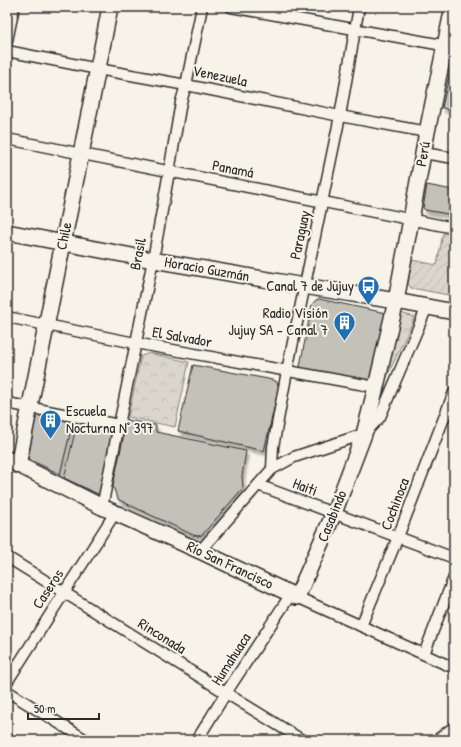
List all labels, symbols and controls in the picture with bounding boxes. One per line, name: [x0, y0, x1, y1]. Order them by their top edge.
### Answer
street label: Venezuela: [191, 59, 249, 92]
street label: Perú: [410, 140, 435, 168]
street label: Panamá: [211, 154, 256, 183]
street label: Paraguay: [284, 208, 315, 261]
street label: Chile: [50, 220, 77, 252]
street label: Brasil: [124, 236, 151, 272]
street label: Horacio Guzmán: [163, 251, 251, 286]
bus stop icon: Canal 7 de Jujuy: [356, 273, 382, 306]
place label: Canal 7 de Jujuy: [266, 275, 354, 296]
place label: Radio Visión Jujuy SA - Canal 7: [228, 302, 328, 340]
building icon: Radio Visión Jujuy SA - Canal 7: [331, 309, 357, 342]
street label: El Salvador: [151, 321, 214, 352]
place label: Escuela Nocturna N° 397: [66, 400, 153, 438]
building icon: Escuela Nocturna N° 397: [37, 407, 63, 440]
street label: Haiti: [290, 472, 321, 501]
street label: Cochinoca: [375, 475, 414, 533]
street label: Casabindo: [312, 487, 351, 545]
street label: Río San Francisco: [183, 535, 277, 594]
street label: Caseros: [27, 565, 68, 613]
street label: Rinconada: [134, 613, 190, 659]
street label: Humahuaca: [206, 628, 256, 689]
scale bar: [28, 695, 99, 721]
text: 50 m: [34, 700, 55, 717]

